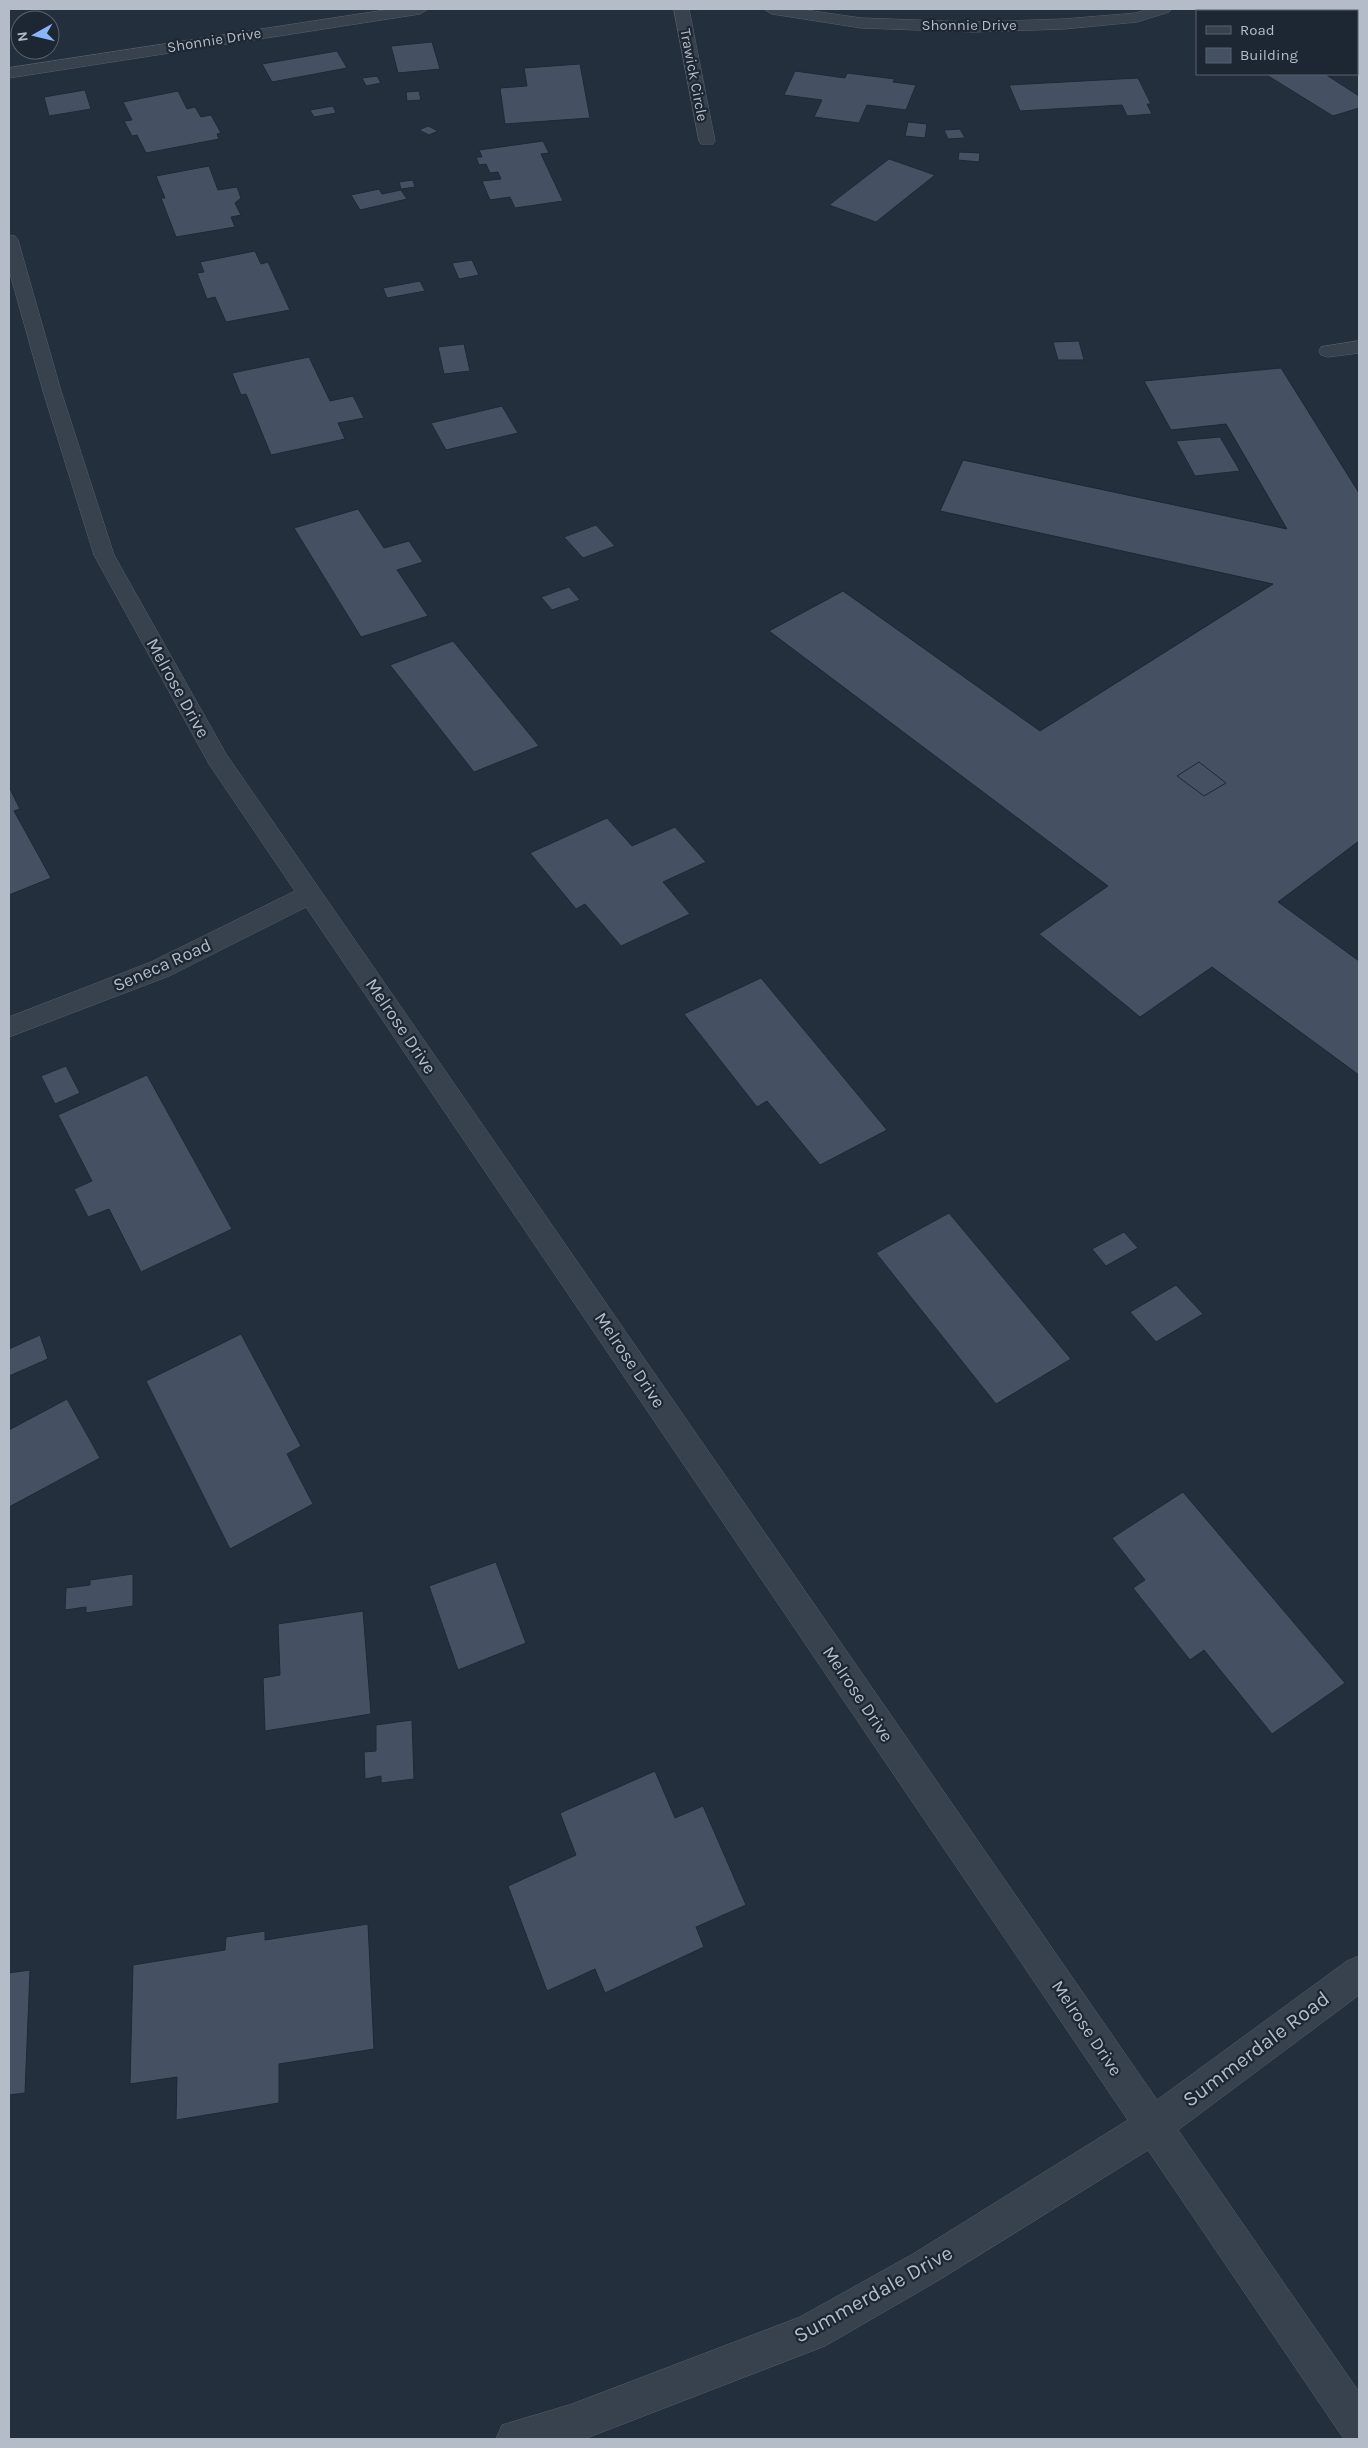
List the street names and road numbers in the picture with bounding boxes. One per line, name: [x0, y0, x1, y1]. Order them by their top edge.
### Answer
street label: Shonnie Drive: [921, 16, 1017, 34]
street label: Shonnie Drive: [166, 24, 262, 56]
street label: Trawick Circle: [676, 27, 712, 123]
street label: Melrose Drive: [141, 634, 215, 742]
street label: Seneca Road: [110, 934, 214, 996]
street label: Melrose Drive: [361, 974, 441, 1078]
street label: Melrose Drive: [590, 1308, 670, 1412]
street label: Melrose Drive: [818, 1642, 898, 1746]
street label: Melrose Drive: [1047, 1976, 1127, 2080]
street label: Summerdale Road: [1178, 1986, 1334, 2112]
street label: Summerdale Drive: [789, 2240, 957, 2348]

